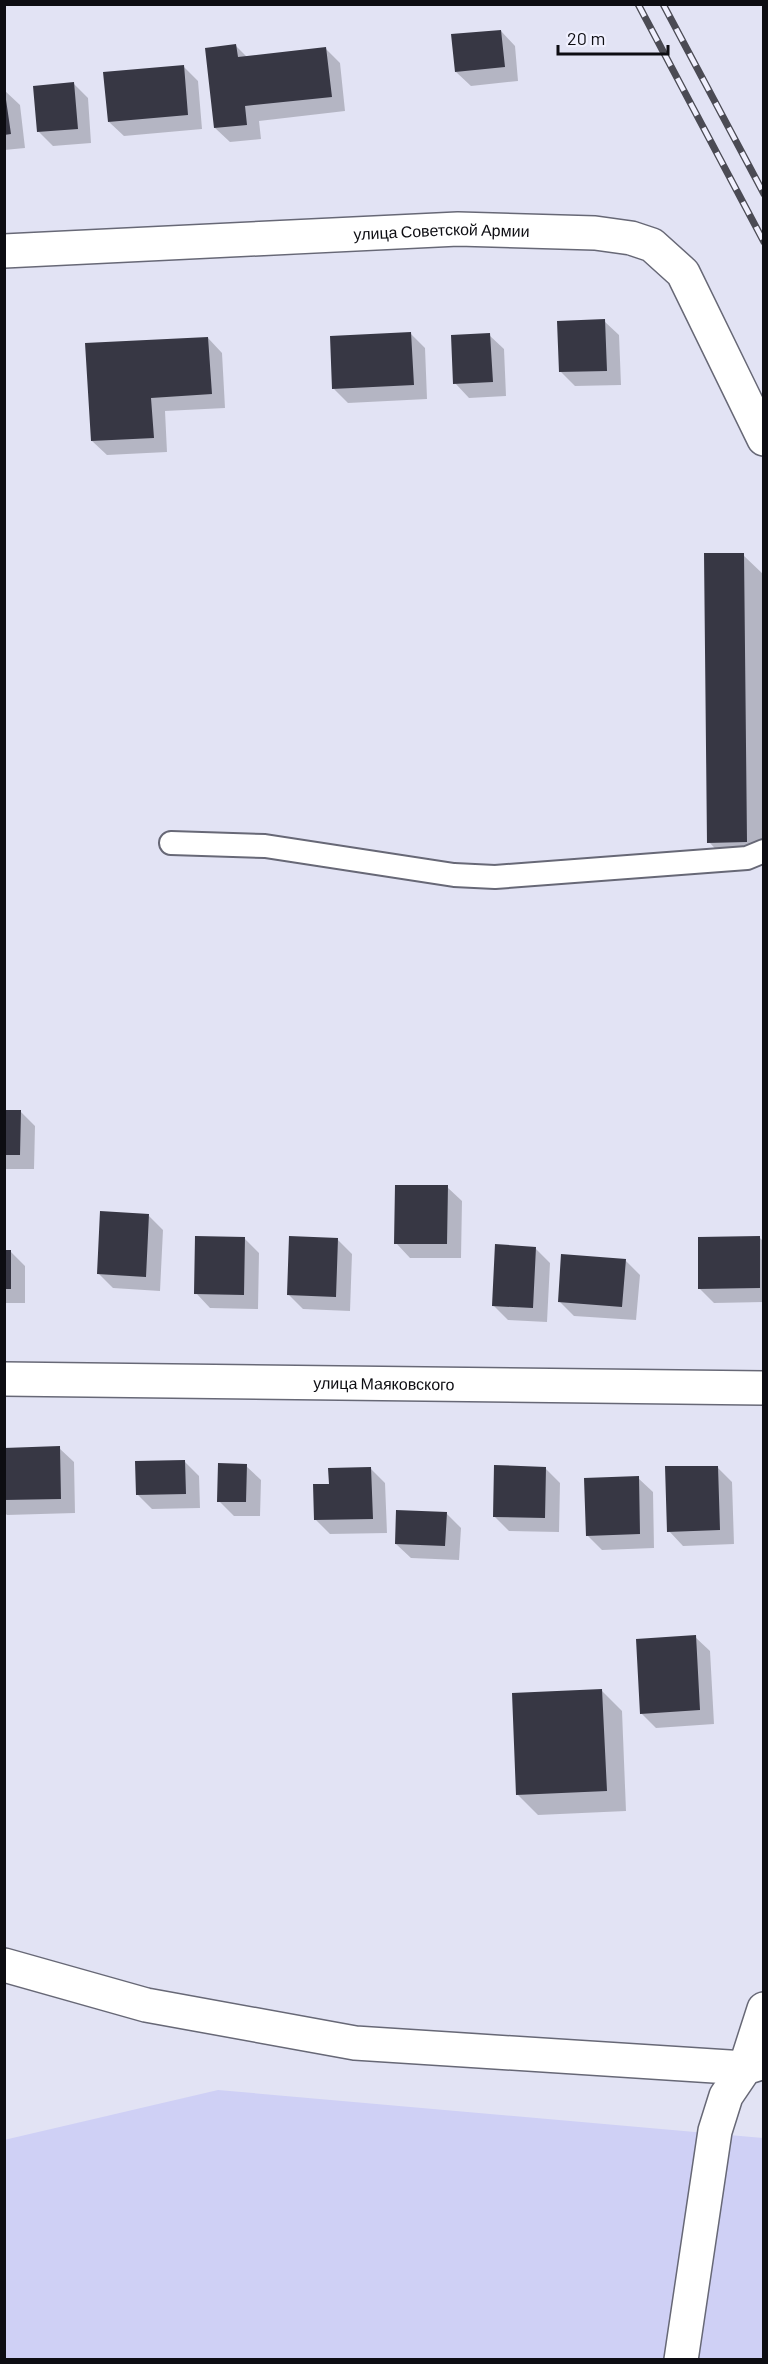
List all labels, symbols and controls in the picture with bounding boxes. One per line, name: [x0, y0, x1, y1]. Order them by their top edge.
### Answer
scale bar: [558, 18, 668, 56]
text: 20 m: [567, 27, 605, 49]
street label: улица Советской Армии: [353, 219, 530, 243]
street label: улица Маяковского: [313, 1373, 455, 1393]

